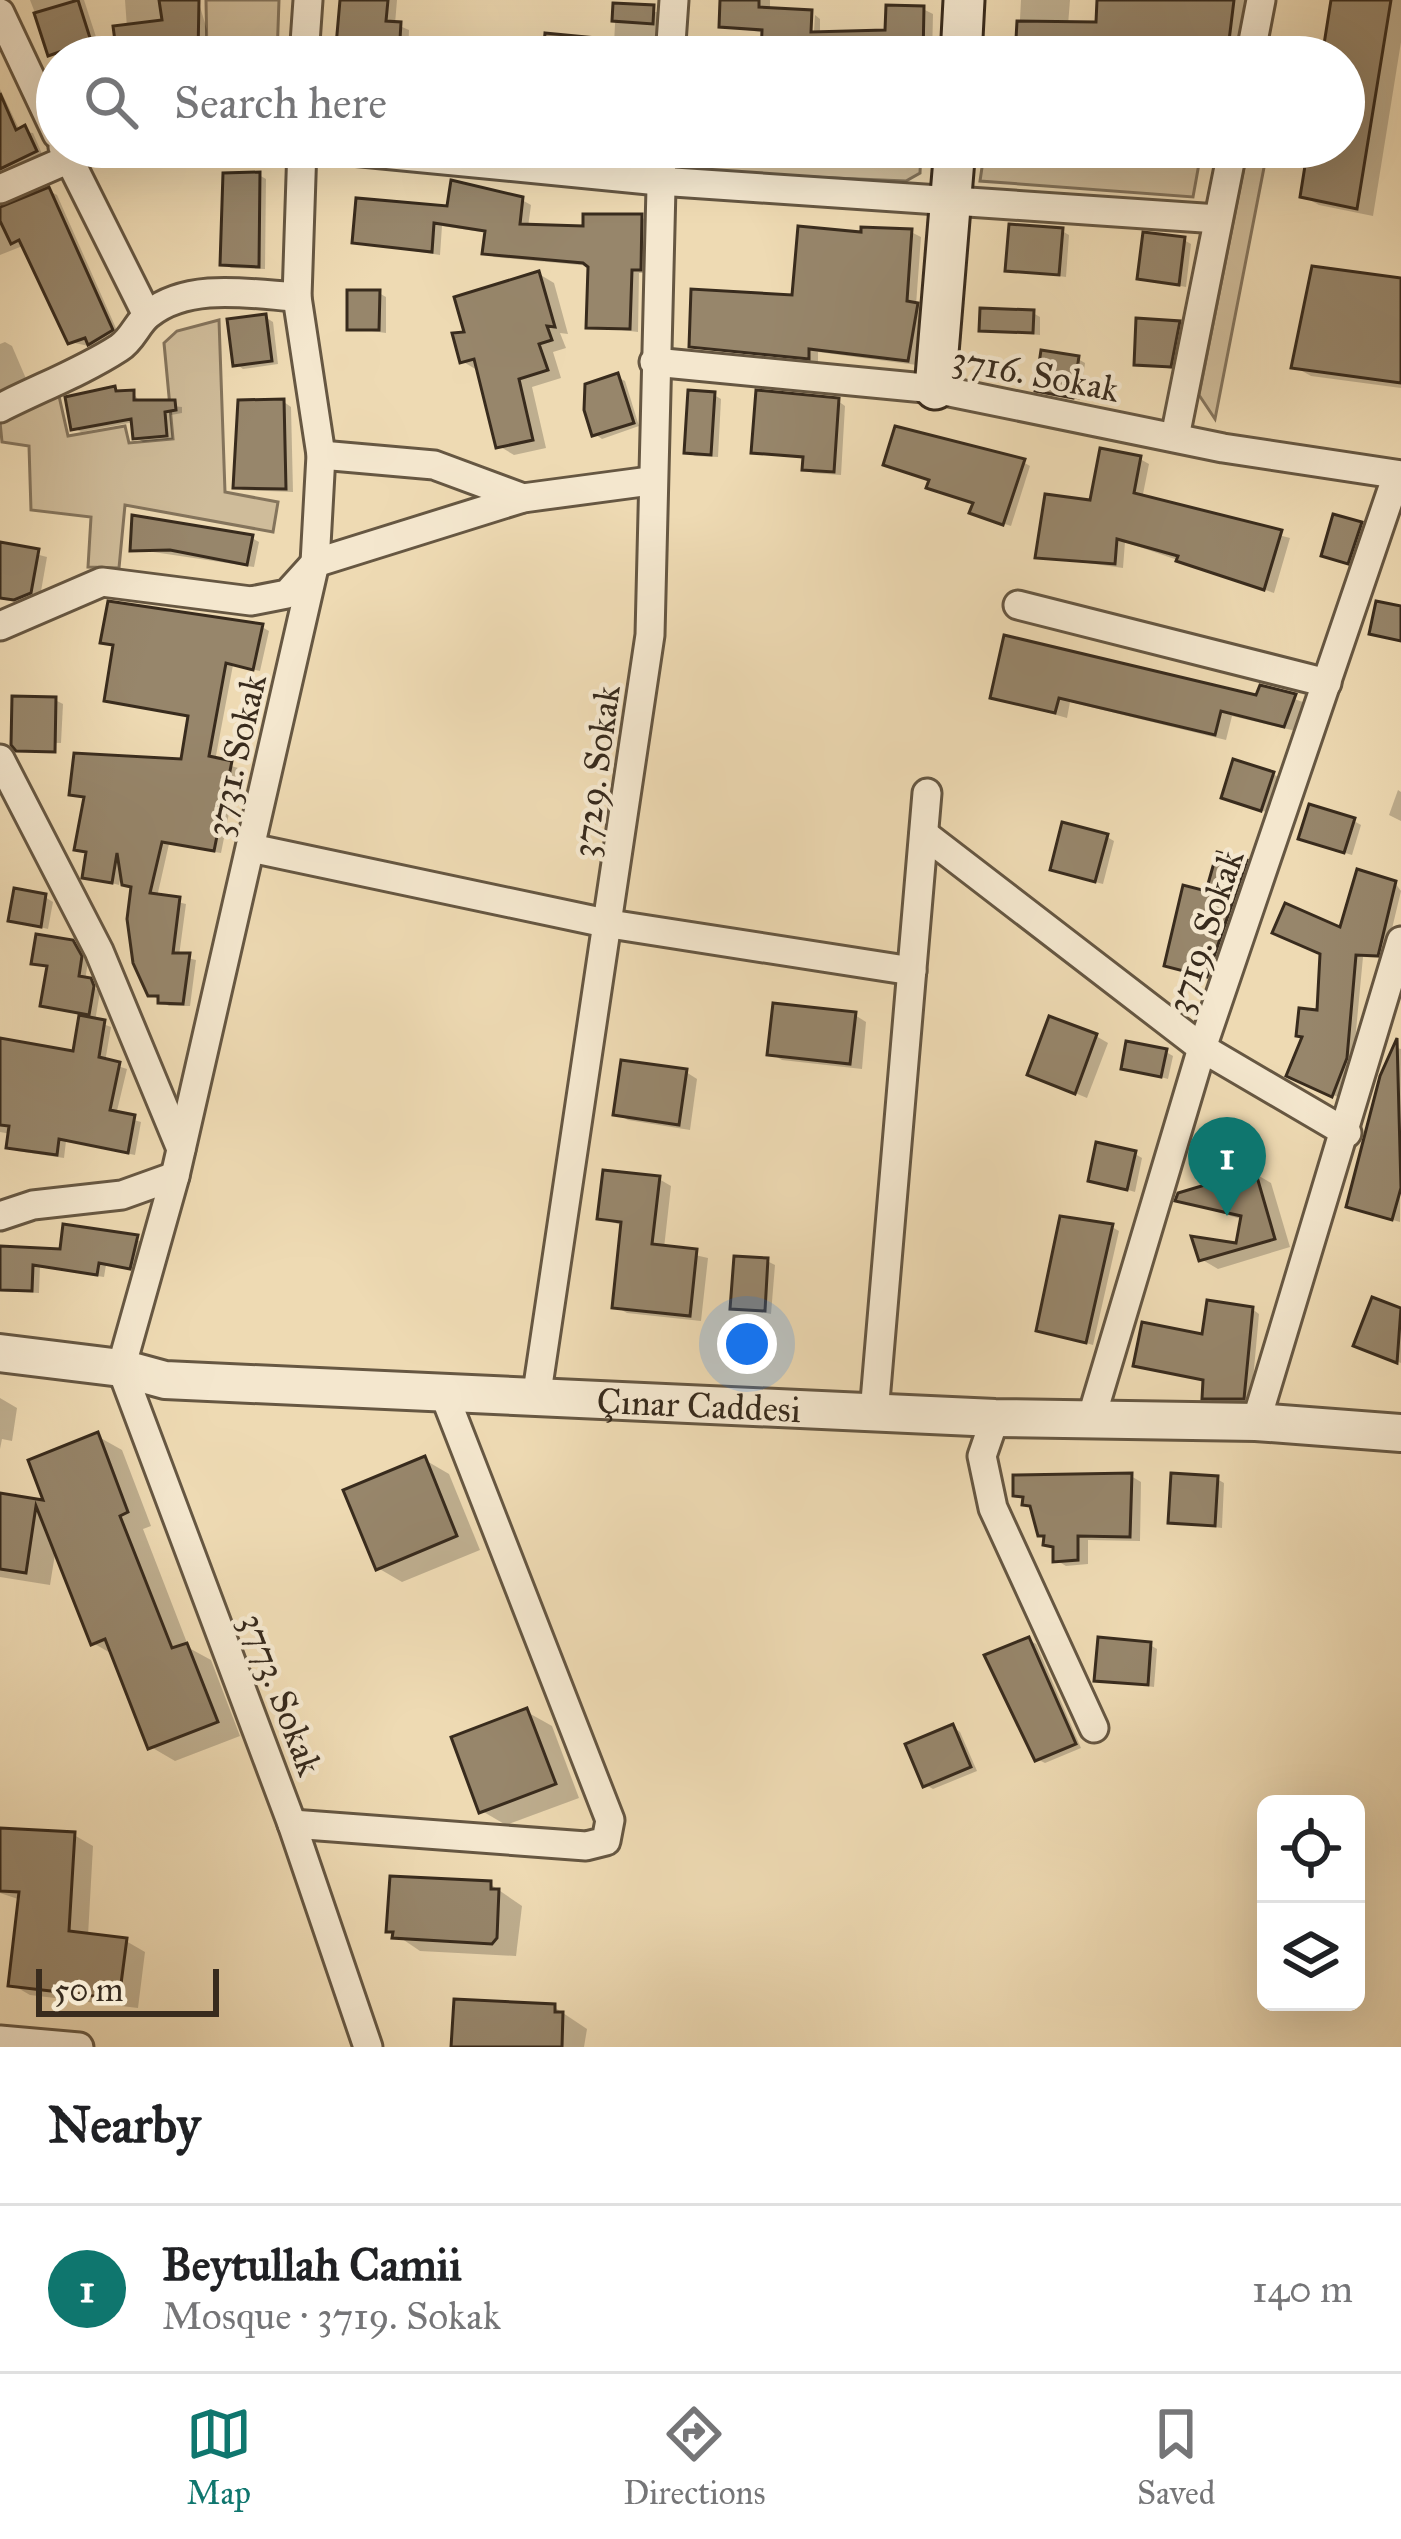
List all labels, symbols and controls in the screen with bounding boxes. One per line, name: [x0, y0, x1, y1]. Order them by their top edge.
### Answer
search box: [36, 36, 1365, 168]
icon: search: [78, 69, 144, 135]
text: Search here: [174, 75, 387, 130]
street label: 3716. Sokak: [949, 336, 1123, 412]
street label: 3731. Sokak: [196, 670, 276, 841]
street label: 3729. Sokak: [562, 682, 630, 860]
street label: 3719. Sokak: [1157, 844, 1253, 1019]
pin: 1: [1188, 1117, 1266, 1216]
your location: [717, 1314, 777, 1374]
street label: Çınar Caddesi: [596, 1379, 802, 1432]
street label: 3773. Sokak: [230, 1607, 332, 1782]
map controls: [1257, 1795, 1365, 2011]
button: locate: [1257, 1795, 1365, 1903]
button: layers: [1257, 1903, 1365, 2011]
scale bar: [36, 1963, 219, 2016]
text: 50 m: [54, 1970, 123, 2010]
text: Nearby: [48, 2094, 200, 2156]
text: Beytullah Camii: [162, 2237, 462, 2292]
text: 1: [79, 2265, 95, 2313]
text: 140 m: [1252, 2265, 1353, 2313]
text: Mosque · 3719. Sokak: [162, 2292, 501, 2340]
tab: Map: [186, 2401, 252, 2513]
tab: Directions: [623, 2401, 765, 2513]
tab: Saved: [1137, 2401, 1215, 2513]

